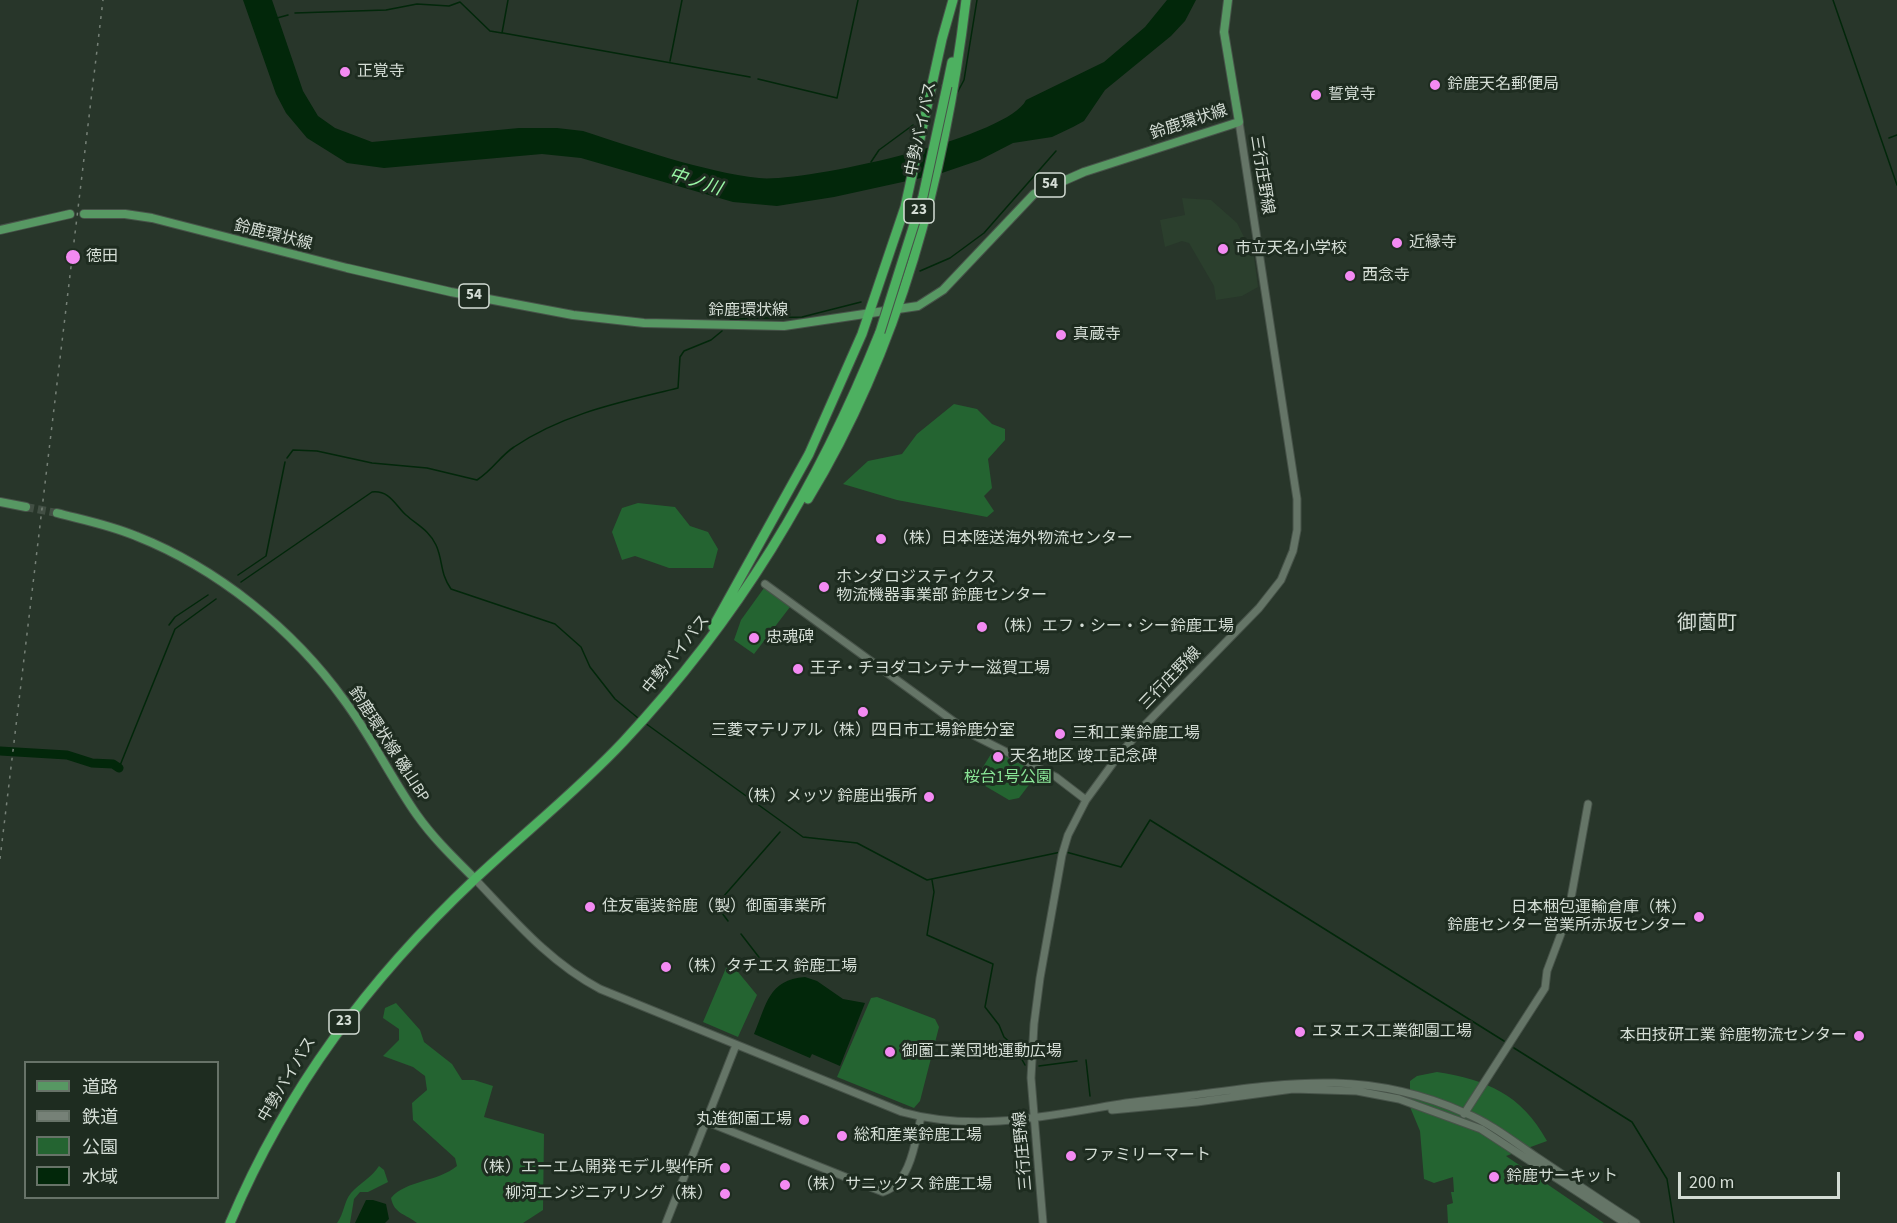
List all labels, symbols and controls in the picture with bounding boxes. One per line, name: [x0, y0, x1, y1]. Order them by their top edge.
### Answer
place label: 正覚寺: [357, 62, 405, 82]
marker: 正覚寺: [338, 65, 352, 79]
place label: 鈴鹿天名郵便局: [1447, 75, 1559, 95]
marker: 鈴鹿天名郵便局: [1428, 78, 1442, 92]
street label: 中勢バイパス: [903, 80, 941, 178]
place label: 誓覚寺: [1328, 85, 1376, 105]
marker: 誓覚寺: [1309, 88, 1323, 102]
street label: 鈴鹿環状線: [1148, 102, 1230, 144]
street label: 三行庄野線: [1245, 134, 1277, 216]
water label: 中ノ川: [666, 165, 724, 201]
road number: 54: [1035, 173, 1065, 197]
road number: 23: [904, 199, 934, 223]
street label: 鈴鹿環状線: [232, 217, 314, 255]
place label: 近縁寺: [1409, 233, 1457, 253]
marker: 近縁寺: [1390, 236, 1404, 250]
place label: 市立天名小学校: [1235, 239, 1347, 259]
marker: 市立天名小学校: [1216, 242, 1230, 256]
place label: 徳田: [86, 247, 118, 267]
marker: 徳田: [64, 248, 82, 266]
place label: 西念寺: [1362, 266, 1410, 286]
marker: 西念寺: [1343, 269, 1357, 283]
road number: 54: [459, 284, 489, 308]
street label: 鈴鹿環状線: [708, 301, 788, 321]
place label: 真蔵寺: [1073, 325, 1121, 345]
marker: 真蔵寺: [1054, 328, 1068, 342]
place label: （株）日本陸送海外物流センター: [893, 529, 1133, 549]
marker: （株）日本陸送海外物流センター: [874, 532, 888, 546]
place label: ホンダロジスティクス 物流機器事業部 鈴鹿センター: [836, 568, 1047, 606]
marker: ホンダロジスティクス 物流機器事業部 鈴鹿センター: [817, 580, 831, 594]
street label: 中勢バイパス: [639, 612, 715, 698]
district label: 御薗町: [1677, 613, 1737, 637]
place label: （株）エフ・シー・シー鈴鹿工場: [994, 617, 1234, 637]
marker: （株）エフ・シー・シー鈴鹿工場: [975, 620, 989, 634]
place label: 忠魂碑: [766, 628, 814, 648]
marker: 忠魂碑: [747, 631, 761, 645]
street label: 三行庄野線: [1136, 644, 1206, 714]
place label: 王子・チヨダコンテナー滋賀工場: [810, 659, 1050, 679]
marker: 王子・チヨダコンテナー滋賀工場: [791, 662, 805, 676]
street label: 鈴鹿環状線 磯山BP: [344, 684, 432, 806]
marker: 三菱マテリアル（株）四日市工場鈴鹿分室: [856, 705, 870, 719]
place label: 三菱マテリアル（株）四日市工場鈴鹿分室: [711, 721, 1015, 741]
place label: 三和工業鈴鹿工場: [1072, 724, 1200, 744]
marker: 三和工業鈴鹿工場: [1053, 727, 1067, 741]
place label: 天名地区 竣工記念碑: [1010, 747, 1157, 767]
marker: 天名地区 竣工記念碑: [991, 750, 1005, 764]
park label: 桜台1号公園: [964, 768, 1052, 788]
place label: （株）メッツ 鈴鹿出張所: [738, 787, 917, 807]
marker: （株）メッツ 鈴鹿出張所: [922, 790, 936, 804]
place label: 住友電装鈴鹿（製）御薗事業所: [602, 897, 826, 917]
place label: 日本梱包運輸倉庫（株） 鈴鹿センター営業所赤坂センター: [1447, 898, 1687, 936]
marker: 住友電装鈴鹿（製）御薗事業所: [583, 900, 597, 914]
marker: 日本梱包運輸倉庫（株） 鈴鹿センター営業所赤坂センター: [1692, 910, 1706, 924]
place label: （株）タチエス 鈴鹿工場: [678, 957, 857, 977]
marker: （株）タチエス 鈴鹿工場: [659, 960, 673, 974]
road number: 23: [329, 1010, 359, 1034]
place label: エヌエス工業御園工場: [1312, 1022, 1472, 1042]
marker: エヌエス工業御園工場: [1293, 1025, 1307, 1039]
place label: 本田技研工業 鈴鹿物流センター: [1620, 1026, 1847, 1046]
marker: 本田技研工業 鈴鹿物流センター: [1852, 1029, 1866, 1043]
street label: 中勢バイパス: [255, 1034, 321, 1126]
place label: 御薗工業団地運動広場: [902, 1042, 1062, 1062]
marker: 御薗工業団地運動広場: [883, 1045, 897, 1059]
legend: [24, 1061, 219, 1199]
text: 道路: [82, 1075, 118, 1100]
text: 鉄道: [82, 1105, 118, 1130]
place label: 丸進御薗工場: [696, 1110, 792, 1130]
street label: 三行庄野線: [1011, 1110, 1037, 1192]
marker: 丸進御薗工場: [797, 1113, 811, 1127]
place label: 総和産業鈴鹿工場: [854, 1126, 982, 1146]
marker: 総和産業鈴鹿工場: [835, 1129, 849, 1143]
text: 公園: [82, 1135, 118, 1160]
place label: ファミリーマート: [1083, 1146, 1211, 1166]
marker: ファミリーマート: [1064, 1149, 1078, 1163]
place label: （株）エーエム開発モデル製作所: [473, 1158, 713, 1178]
scale bar: [1681, 1160, 1843, 1198]
marker: （株）エーエム開発モデル製作所: [718, 1161, 732, 1175]
text: 水域: [82, 1165, 118, 1190]
place label: 鈴鹿サーキット: [1506, 1167, 1618, 1187]
marker: 鈴鹿サーキット: [1487, 1170, 1501, 1184]
text: 200 m: [1689, 1170, 1734, 1195]
place label: （株）サニックス 鈴鹿工場: [797, 1175, 992, 1195]
marker: （株）サニックス 鈴鹿工場: [778, 1178, 792, 1192]
place label: 柳河エンジニアリング（株）: [505, 1184, 713, 1204]
marker: 柳河エンジニアリング（株）: [718, 1187, 732, 1201]

